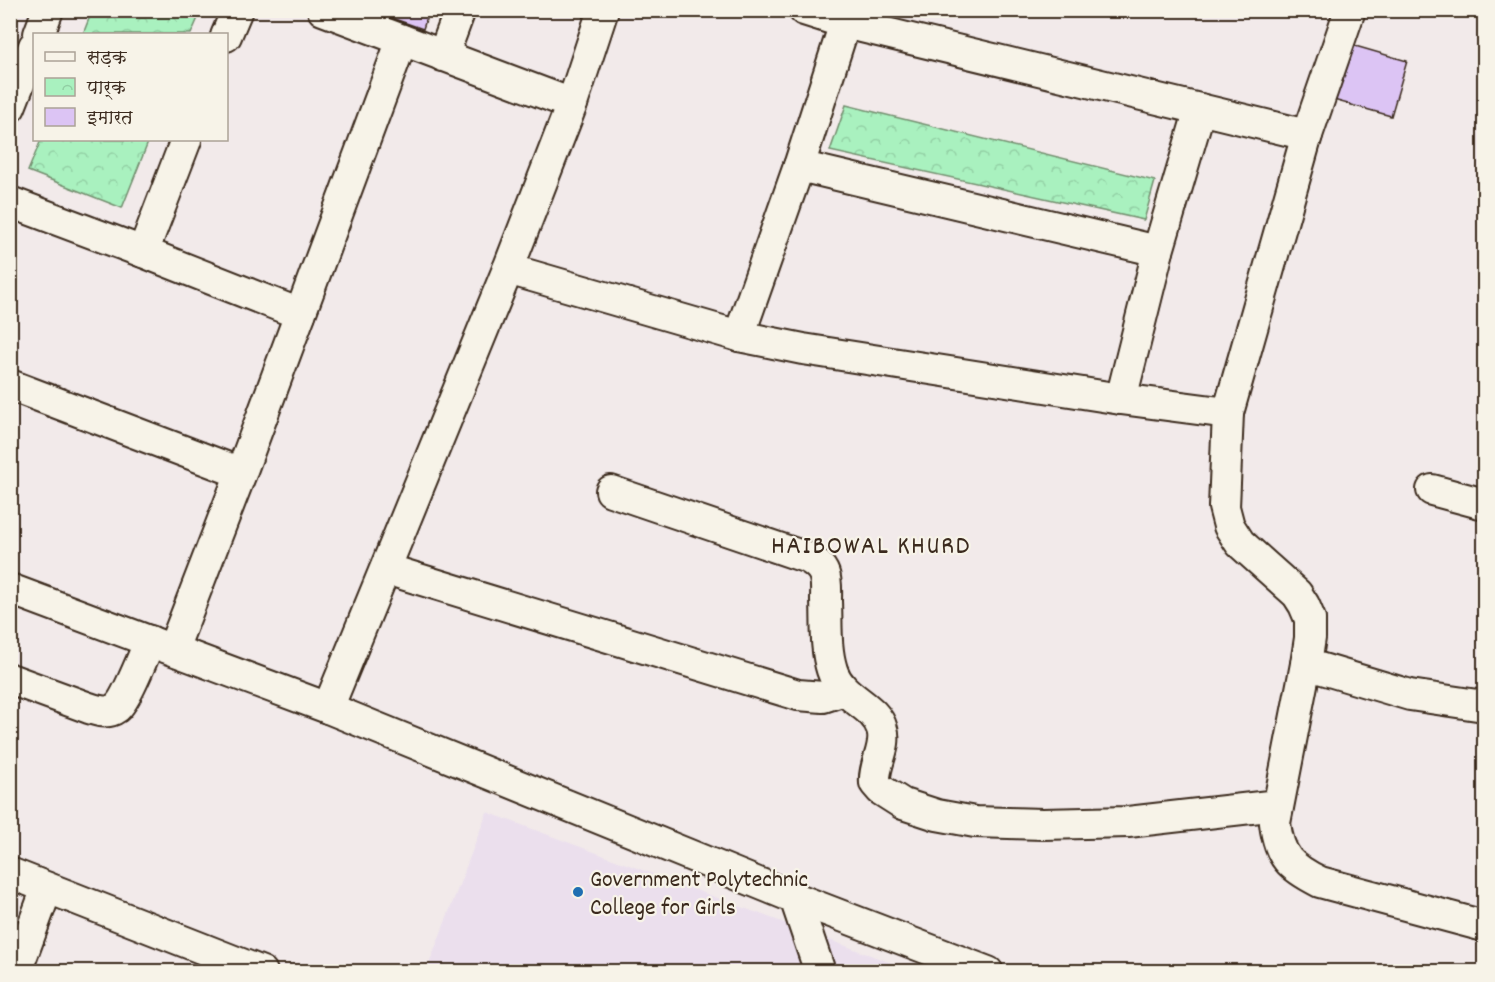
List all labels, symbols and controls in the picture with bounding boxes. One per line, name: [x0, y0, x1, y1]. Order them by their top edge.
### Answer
legend: [33, 33, 228, 141]
text: सड़क: [86, 47, 128, 72]
text: पार्क: [86, 77, 127, 102]
text: इमारत: [86, 107, 133, 132]
district label: HAIBOWAL KHURD: [771, 528, 971, 567]
place label: Government Polytechnic College for Girls: [590, 864, 808, 926]
marker: Government Polytechnic College for Girls: [571, 885, 585, 899]

